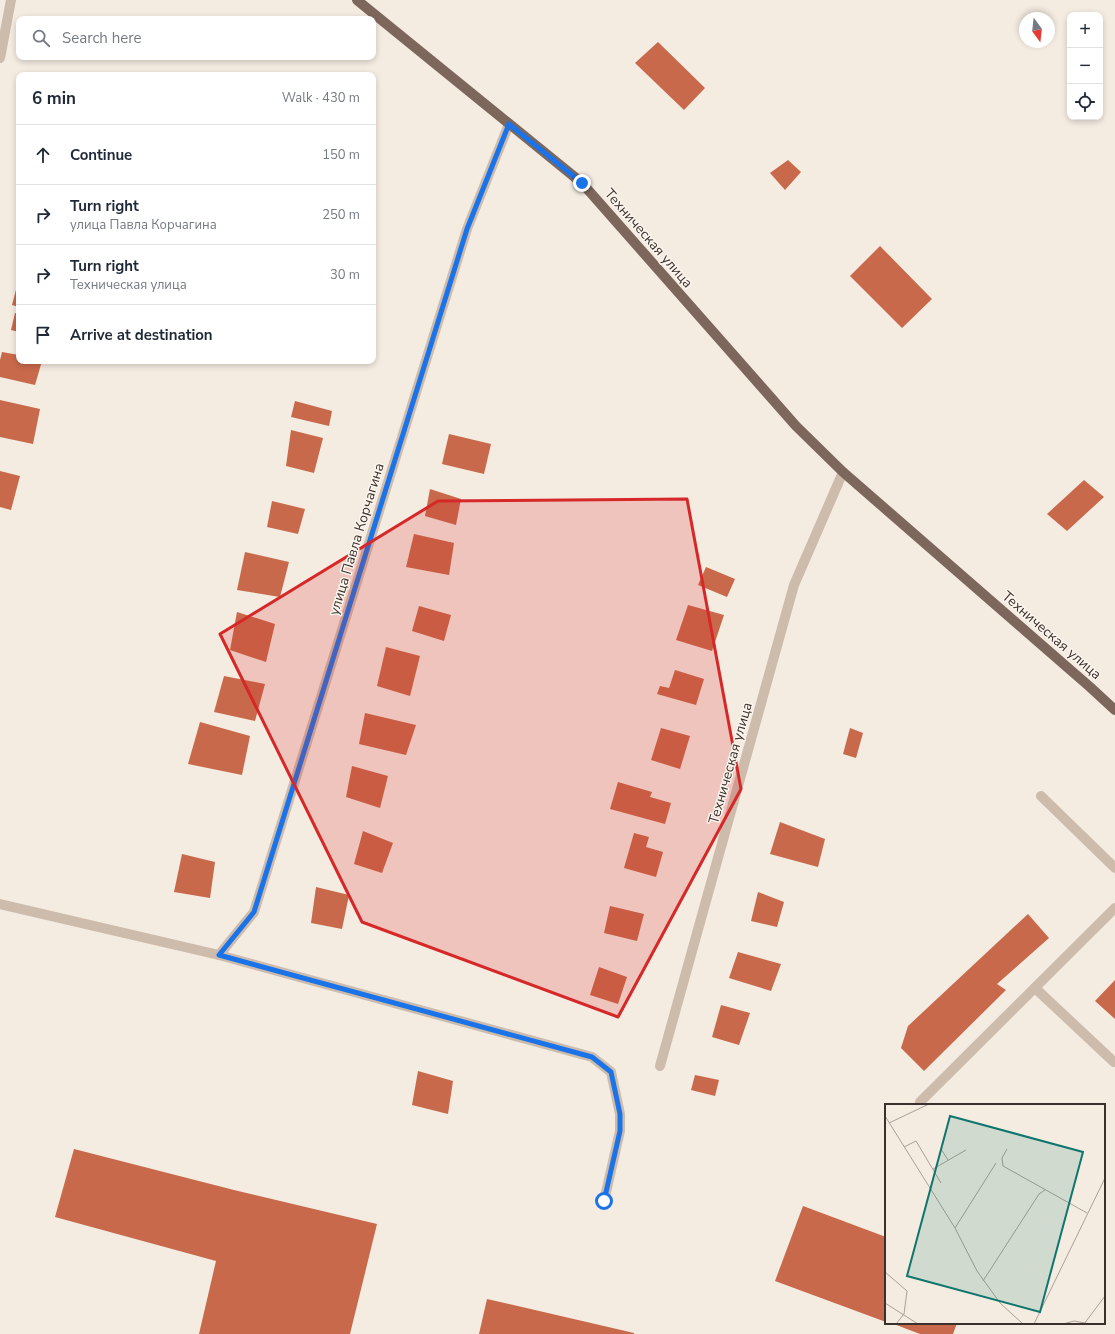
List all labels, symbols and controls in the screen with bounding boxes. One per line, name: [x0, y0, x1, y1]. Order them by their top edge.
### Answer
north arrow: [1019, 12, 1055, 48]
map controls: [1067, 12, 1103, 120]
button: +: [1067, 12, 1103, 48]
search box: [16, 16, 376, 60]
icon: search: [30, 27, 52, 49]
text: Search here: [62, 28, 142, 48]
button: −: [1067, 48, 1103, 84]
button: locate: [1067, 84, 1103, 120]
text: 6 min: [32, 87, 76, 110]
text: Walk · 430 m: [282, 89, 360, 107]
icon: ahead: [32, 144, 54, 166]
text: Continue: [70, 145, 132, 165]
text: 150 m: [322, 146, 360, 164]
route end: [573, 174, 591, 192]
street label: Техническая улица: [600, 185, 697, 292]
text: Turn right: [70, 196, 139, 216]
icon: right: [32, 204, 54, 226]
text: 250 m: [322, 206, 360, 224]
text: улица Павла Корчагина: [70, 216, 217, 234]
text: Turn right: [70, 256, 139, 276]
icon: right: [32, 264, 54, 286]
text: 30 m: [330, 266, 360, 284]
text: Техническая улица: [70, 276, 187, 294]
icon: arrive: [32, 324, 54, 346]
text: Arrive at destination: [70, 325, 213, 345]
street label: улица Павла Корчагина: [324, 461, 389, 617]
street label: Техническая улица: [998, 587, 1105, 684]
street label: Техническая улица: [704, 700, 757, 826]
inset map: [885, 1104, 1105, 1324]
route start: [595, 1192, 613, 1210]

